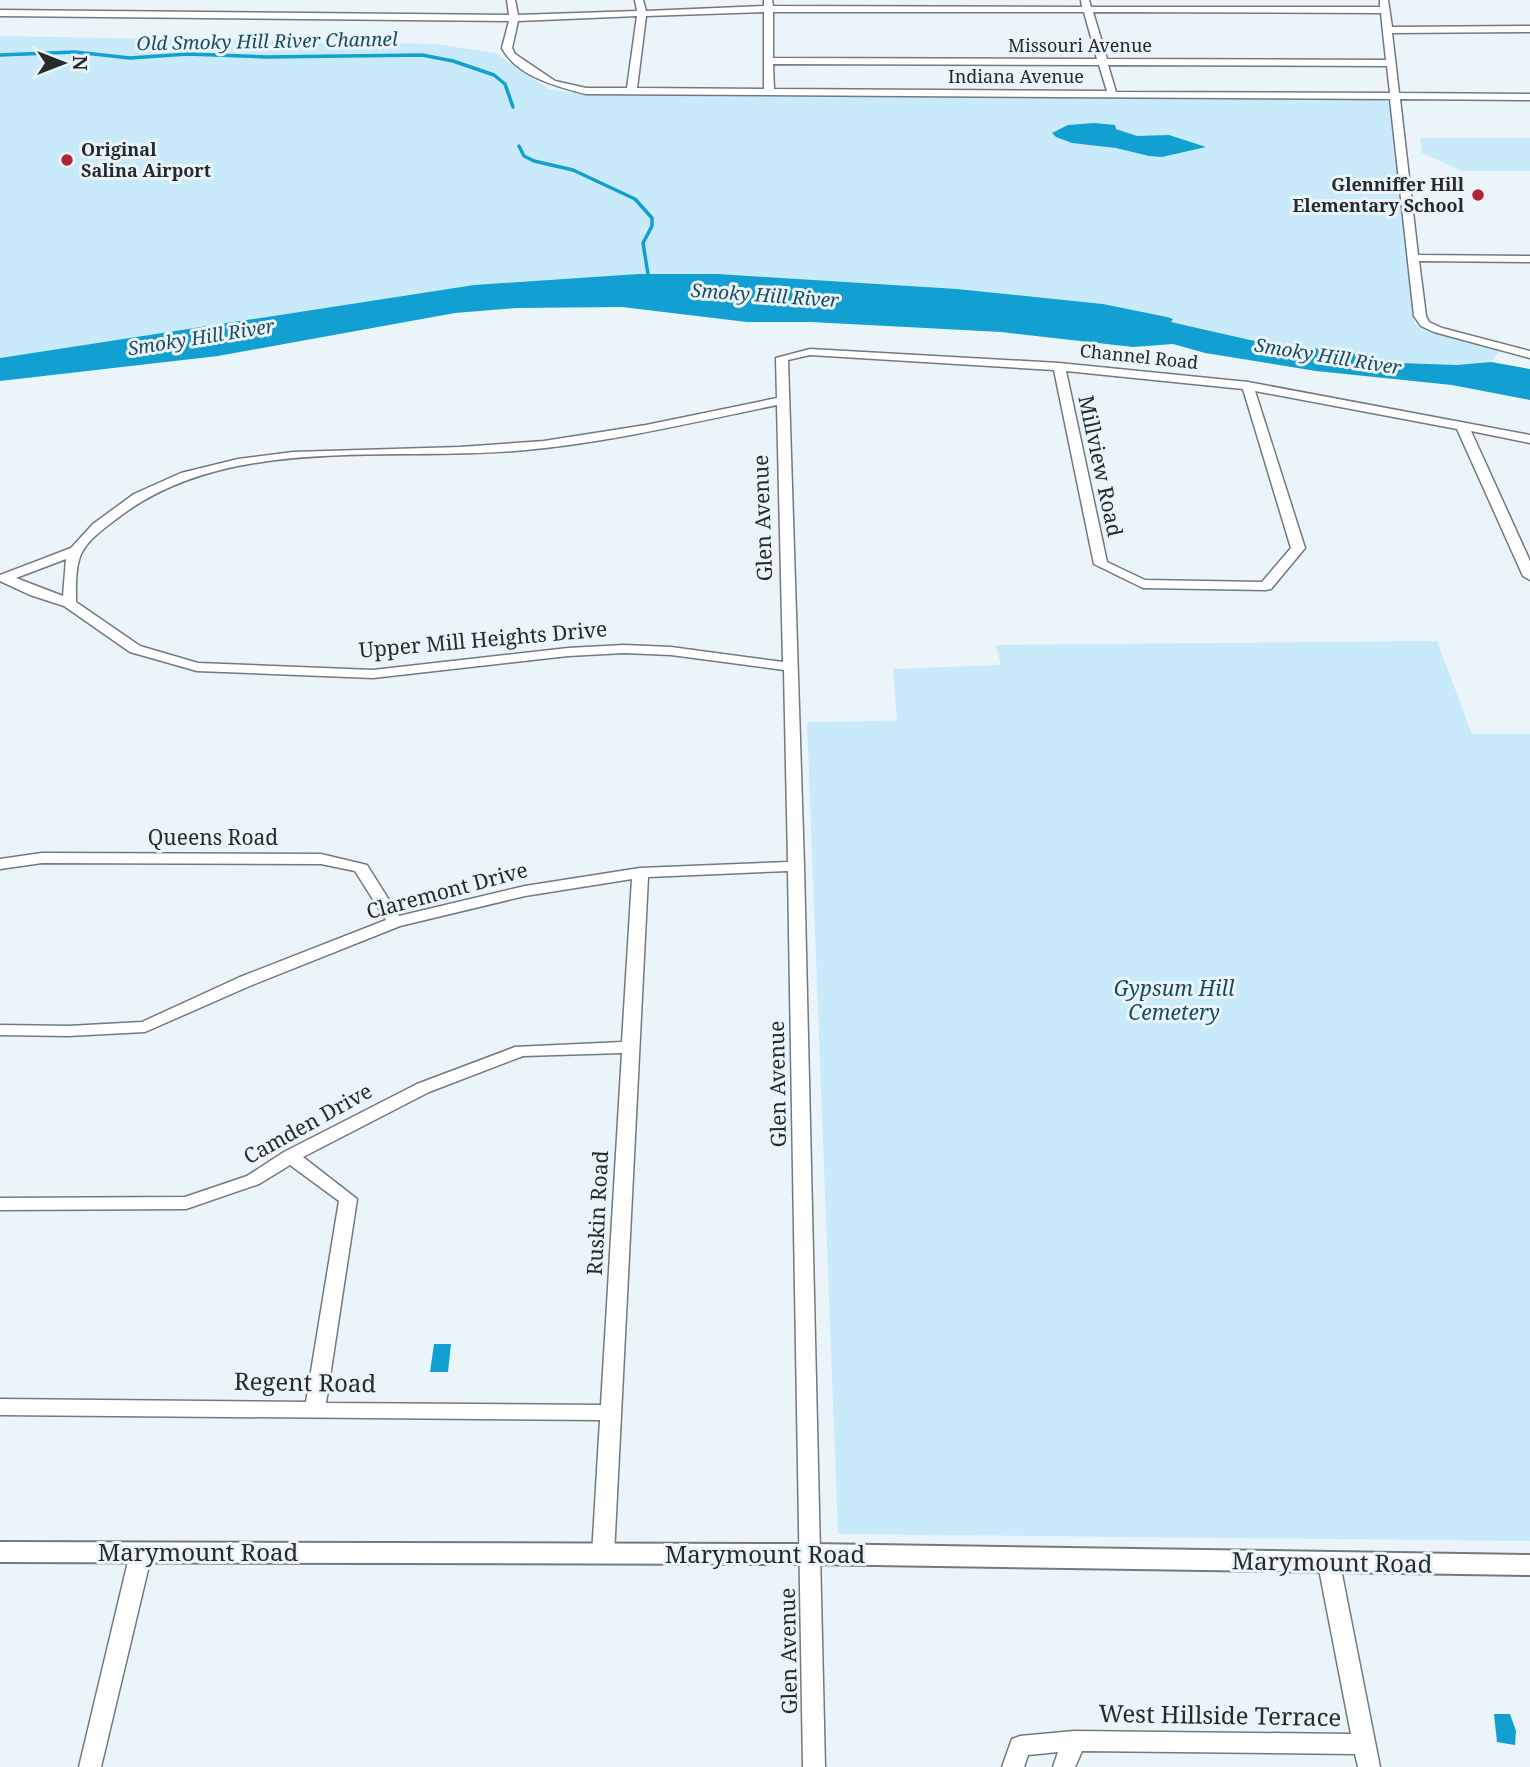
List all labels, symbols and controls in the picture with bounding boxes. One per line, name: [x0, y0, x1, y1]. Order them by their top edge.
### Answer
water label: Old Smoky Hill River Channel: [136, 26, 398, 56]
north arrow: [28, 28, 98, 98]
street label: Missouri Avenue: [1008, 33, 1152, 57]
text: N: [67, 56, 93, 71]
street label: Indiana Avenue: [948, 64, 1084, 88]
place label: Original Salina Airport: [81, 137, 211, 182]
marker: Original Salina Airport: [59, 152, 75, 168]
place label: Glenniffer Hill Elementary School: [1293, 172, 1465, 217]
marker: Glenniffer Hill Elementary School: [1470, 187, 1486, 203]
water label: Smoky Hill River: [690, 277, 840, 313]
water label: Smoky Hill River: [126, 313, 276, 361]
water label: Smoky Hill River: [1253, 332, 1403, 380]
street label: Channel Road: [1079, 338, 1200, 374]
street label: Millview Road: [1072, 393, 1130, 539]
street label: Glen Avenue: [746, 454, 778, 582]
street label: Upper Mill Heights Drive: [358, 614, 608, 664]
street label: Queens Road: [148, 823, 278, 851]
street label: Claremont Drive: [363, 855, 531, 925]
park label: Gypsum Hill Cemetery: [1114, 974, 1235, 1026]
street label: Glen Avenue: [762, 1020, 792, 1148]
street label: Camden Drive: [238, 1076, 377, 1170]
street label: Ruskin Road: [580, 1150, 614, 1276]
street label: Regent Road: [234, 1364, 377, 1399]
street label: Marymount Road: [98, 1535, 299, 1568]
street label: Marymount Road: [665, 1537, 866, 1570]
street label: Marymount Road: [1231, 1543, 1433, 1580]
street label: Glen Avenue: [773, 1587, 803, 1715]
street label: West Hillside Terrace: [1098, 1696, 1342, 1733]

